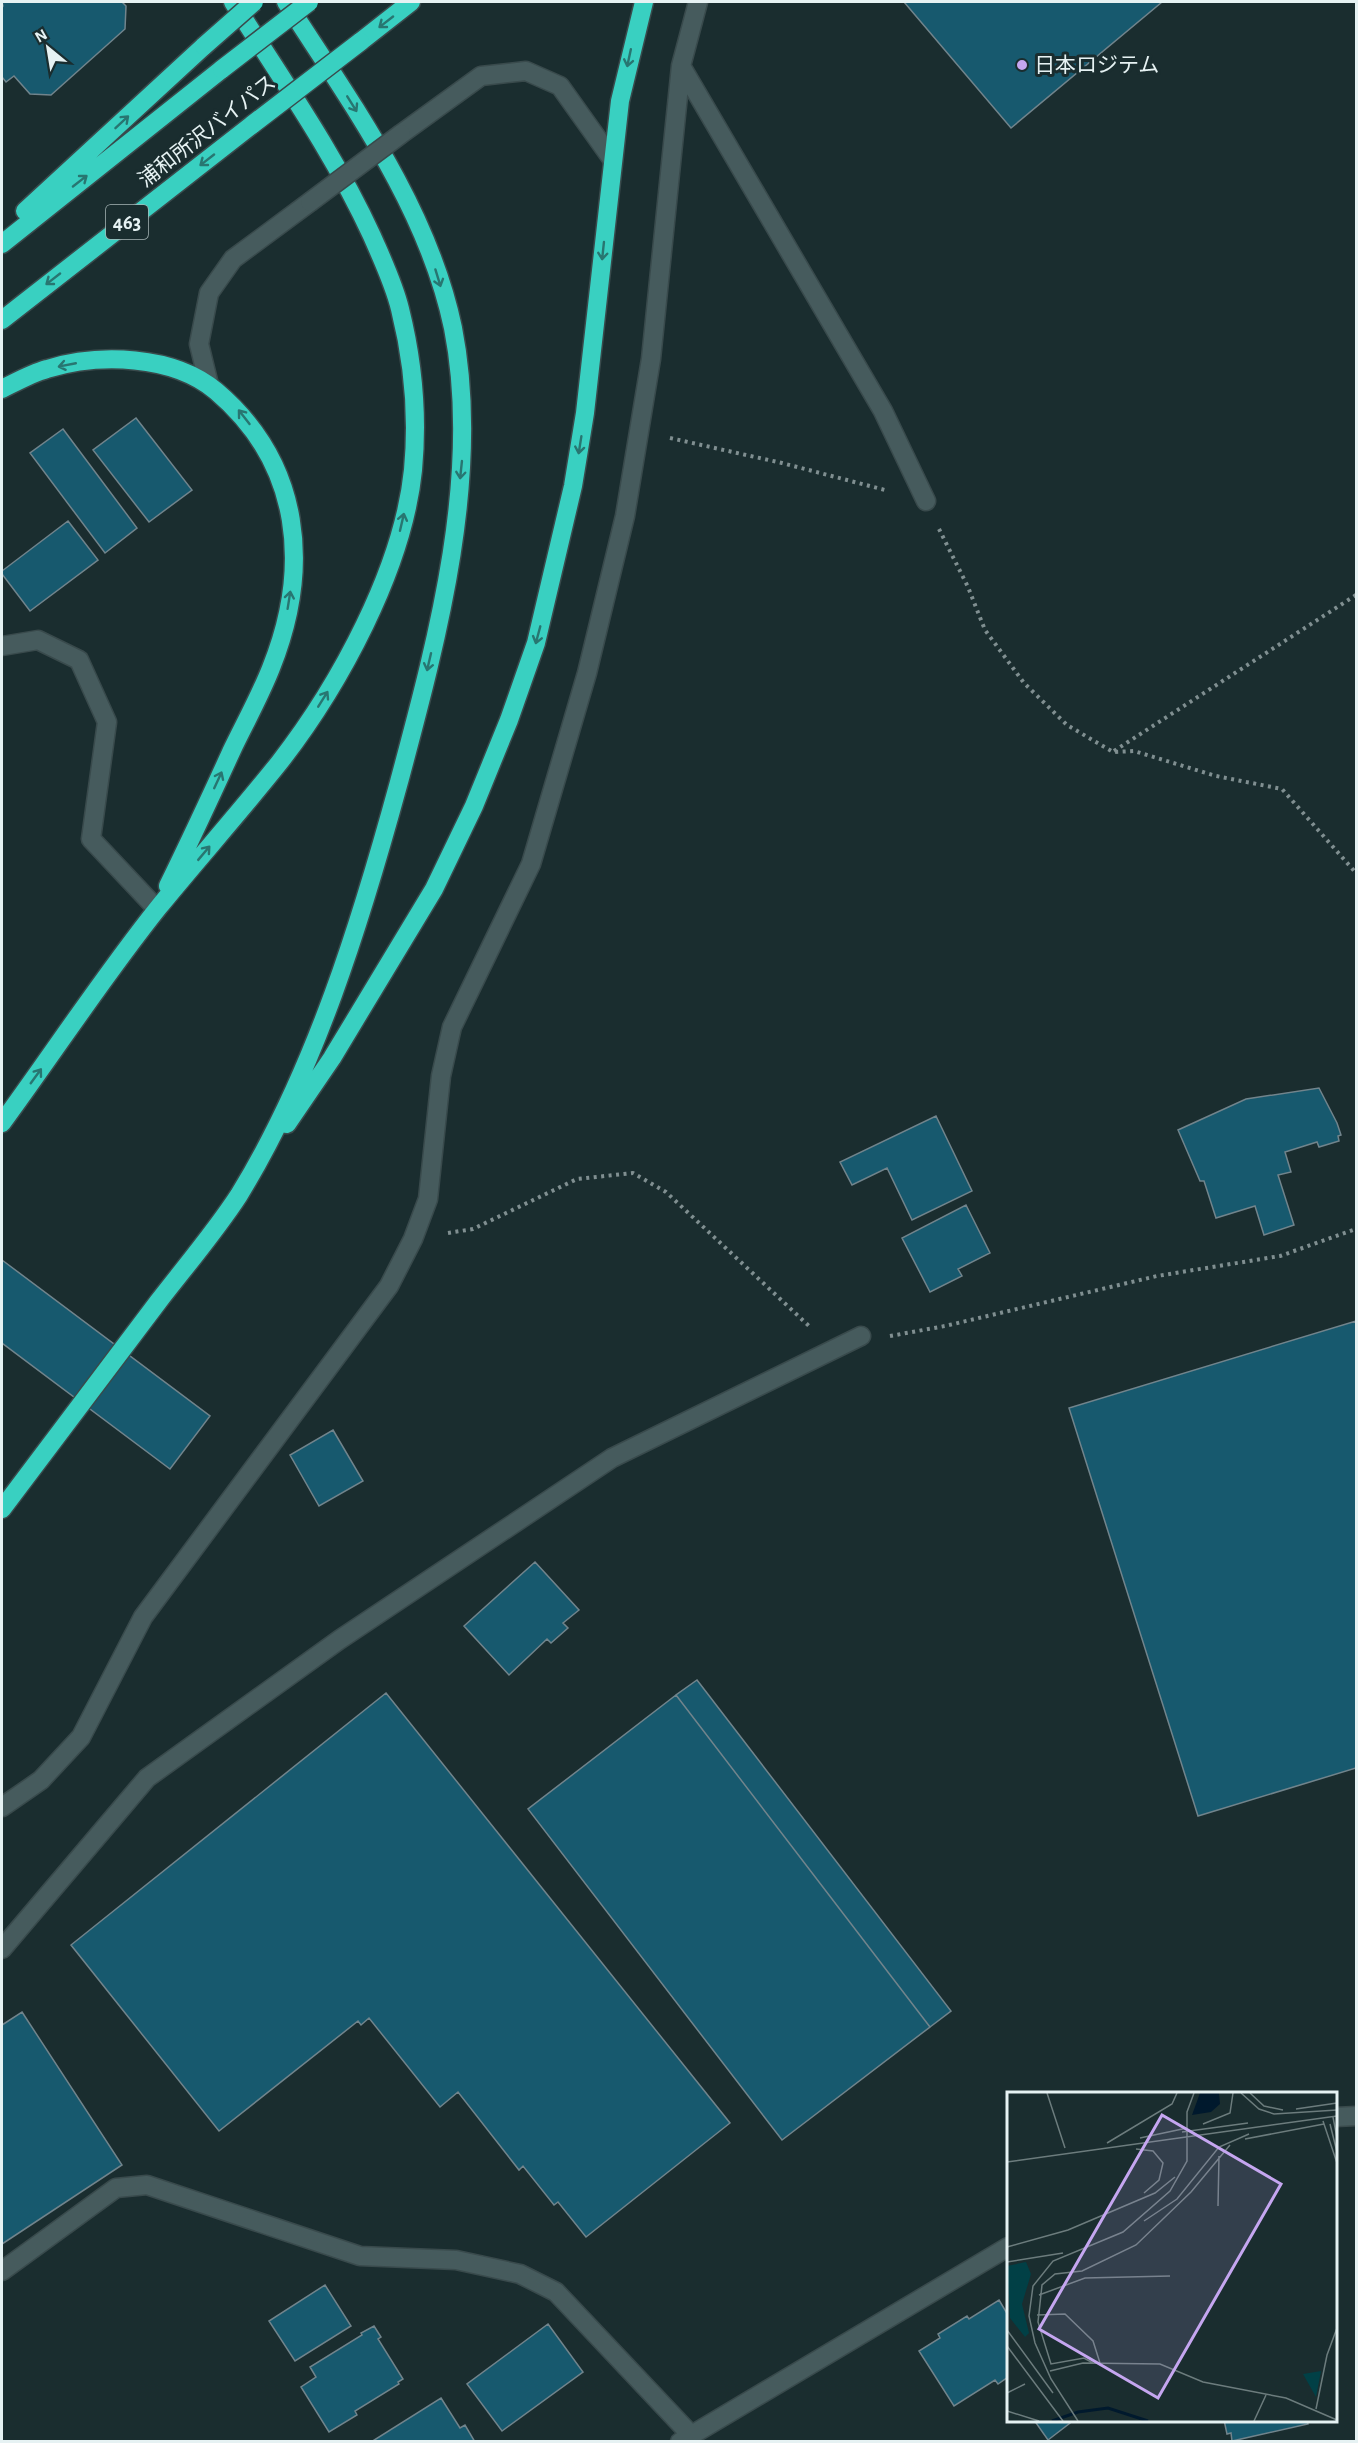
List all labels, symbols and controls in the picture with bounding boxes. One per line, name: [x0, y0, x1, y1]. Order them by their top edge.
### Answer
one-way arrow: [378, 15, 394, 28]
north arrow: [18, 18, 78, 78]
text: N: [32, 26, 50, 46]
one-way arrow: [623, 48, 634, 67]
place label: 日本ロジテム: [1034, 54, 1159, 76]
marker: 日本ロジテム: [1015, 58, 1029, 72]
street label: 浦和所沢バイパス: [134, 71, 280, 191]
one-way arrow: [346, 95, 358, 112]
one-way arrow: [114, 115, 129, 129]
one-way arrow: [199, 153, 215, 166]
one-way arrow: [72, 175, 88, 188]
road number: 463: [106, 205, 148, 239]
one-way arrow: [597, 241, 608, 261]
one-way arrow: [434, 268, 445, 287]
one-way arrow: [45, 273, 61, 286]
one-way arrow: [58, 360, 77, 371]
one-way arrow: [238, 410, 250, 426]
one-way arrow: [574, 434, 585, 454]
one-way arrow: [455, 460, 466, 480]
one-way arrow: [397, 513, 409, 532]
one-way arrow: [284, 591, 295, 610]
one-way arrow: [532, 625, 543, 644]
one-way arrow: [423, 652, 434, 672]
one-way arrow: [317, 691, 329, 708]
one-way arrow: [213, 772, 225, 790]
one-way arrow: [197, 846, 211, 861]
one-way arrow: [30, 1069, 42, 1085]
inset map: [1007, 2092, 1337, 2422]

